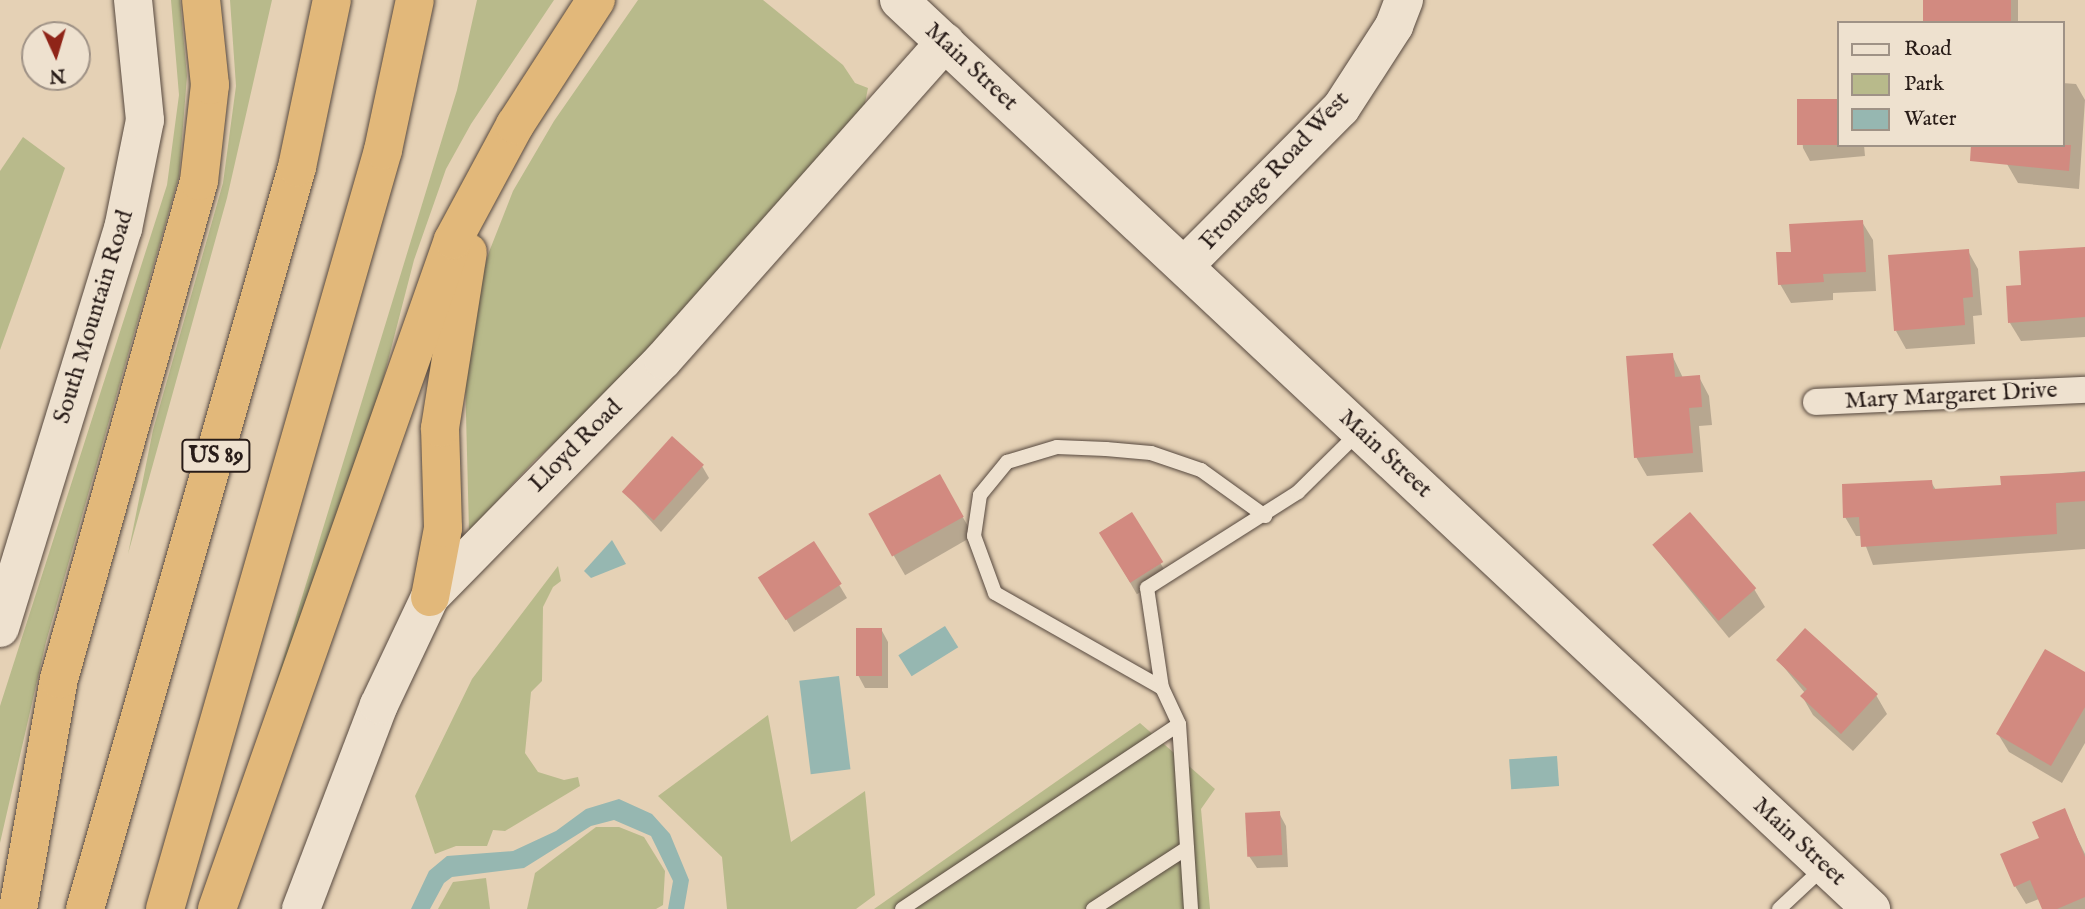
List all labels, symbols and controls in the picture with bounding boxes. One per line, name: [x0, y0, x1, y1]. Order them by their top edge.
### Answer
street label: Main Street: [918, 17, 1024, 117]
north arrow: [21, 21, 91, 91]
legend: [1836, 21, 2064, 147]
text: Road: [1904, 36, 1951, 63]
text: N: [48, 62, 66, 87]
text: Park: [1904, 71, 1944, 98]
street label: Frontage Road West: [1194, 86, 1356, 256]
text: Water: [1904, 106, 1956, 133]
street label: South Mountain Road: [48, 207, 140, 427]
street label: Mary Margaret Drive: [1844, 376, 2058, 416]
street label: Lloyd Road: [523, 393, 629, 499]
street label: Main Street: [1332, 404, 1438, 504]
road number: US 89: [181, 436, 251, 476]
street label: Main Street: [1746, 792, 1852, 892]

